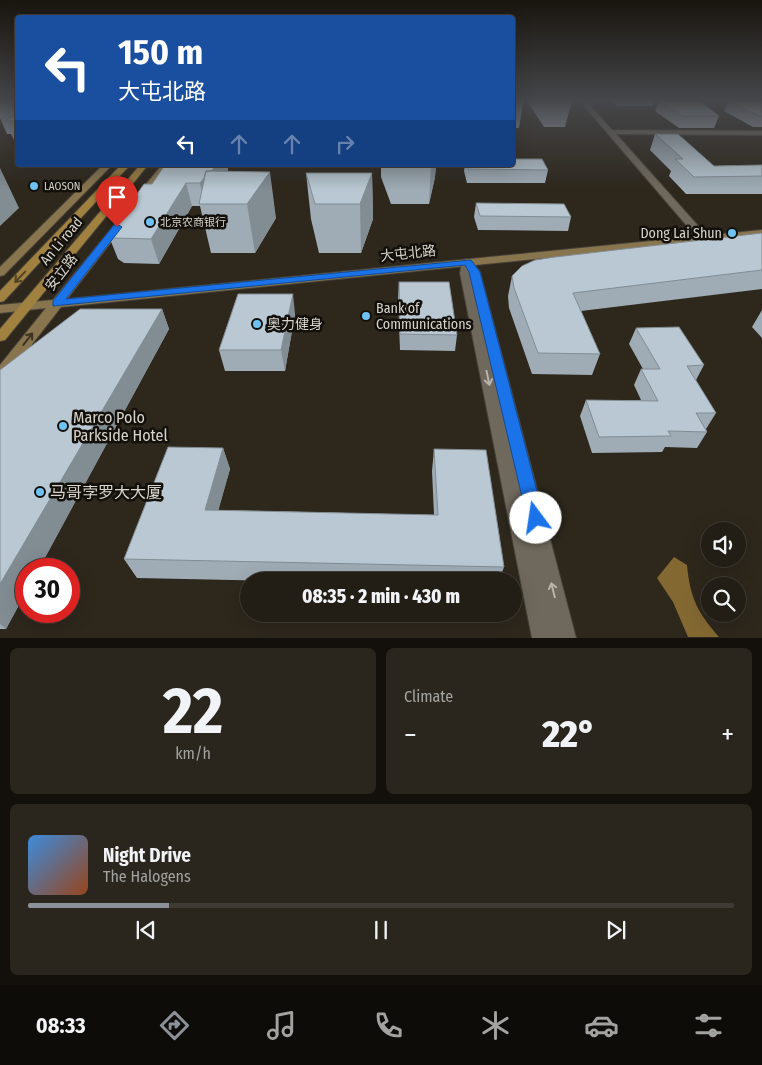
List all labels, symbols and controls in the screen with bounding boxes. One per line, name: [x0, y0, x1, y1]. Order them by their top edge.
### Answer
text: 150 m: [118, 31, 203, 73]
icon: left: [35, 35, 100, 100]
text: 大屯北路: [118, 78, 206, 105]
icon: left: [172, 130, 200, 158]
icon: ahead: [225, 130, 253, 158]
icon: ahead: [278, 130, 306, 158]
icon: right: [331, 130, 359, 158]
pin: [96, 176, 138, 227]
marker: LAOSON: [28, 180, 40, 192]
place label: LAOSON: [44, 180, 81, 193]
icon: arrive: [103, 183, 131, 211]
street label: An Li road: [37, 214, 86, 269]
marker: 北京农商银行: [144, 216, 156, 228]
place label: 北京农商银行: [160, 216, 226, 229]
place label: Dong Lai Shun: [640, 225, 722, 242]
marker: Dong Lai Shun: [726, 227, 738, 239]
street label: 大屯北路: [379, 242, 437, 265]
street label: 安立路: [42, 251, 81, 294]
one-way arrow: [14, 271, 26, 283]
place label: Bank of Communications: [376, 300, 472, 333]
marker: Bank of Communications: [360, 310, 372, 322]
place label: 奥力健身: [267, 316, 323, 333]
marker: 奥力健身: [251, 318, 263, 330]
one-way arrow: [23, 333, 34, 346]
one-way arrow: [484, 369, 493, 385]
place label: Marco Polo Parkside Hotel: [73, 408, 168, 445]
marker: Marco Polo Parkside Hotel: [57, 420, 69, 432]
place label: 马哥孛罗大大厦: [50, 483, 162, 502]
marker: 马哥孛罗大大厦: [34, 486, 46, 498]
position arrow: [509, 491, 561, 543]
map controls: [701, 522, 746, 622]
button: sound: [701, 522, 746, 567]
speed limit sign: 30: [15, 558, 80, 623]
button: search: [701, 577, 746, 622]
one-way arrow: [548, 583, 558, 599]
text: 08:35 · 2 min · 430 m: [302, 585, 460, 608]
text: 22: [163, 672, 223, 750]
text: Climate: [404, 687, 453, 706]
text: 22°: [542, 711, 596, 757]
text: −: [404, 718, 417, 751]
text: +: [721, 718, 734, 751]
text: km/h: [175, 744, 211, 763]
text: Night Drive: [103, 844, 191, 867]
text: The Halogens: [103, 867, 191, 886]
icon: previous: [132, 916, 160, 944]
icon: pause: [367, 916, 395, 944]
icon: next: [602, 916, 630, 944]
icon: directions: [157, 1008, 192, 1043]
icon: music: [264, 1008, 299, 1043]
icon: phone: [371, 1008, 406, 1043]
icon: climate: [478, 1008, 513, 1043]
icon: car: [584, 1008, 619, 1043]
icon: filters: [691, 1008, 726, 1043]
text: 08:33: [36, 1012, 86, 1039]

